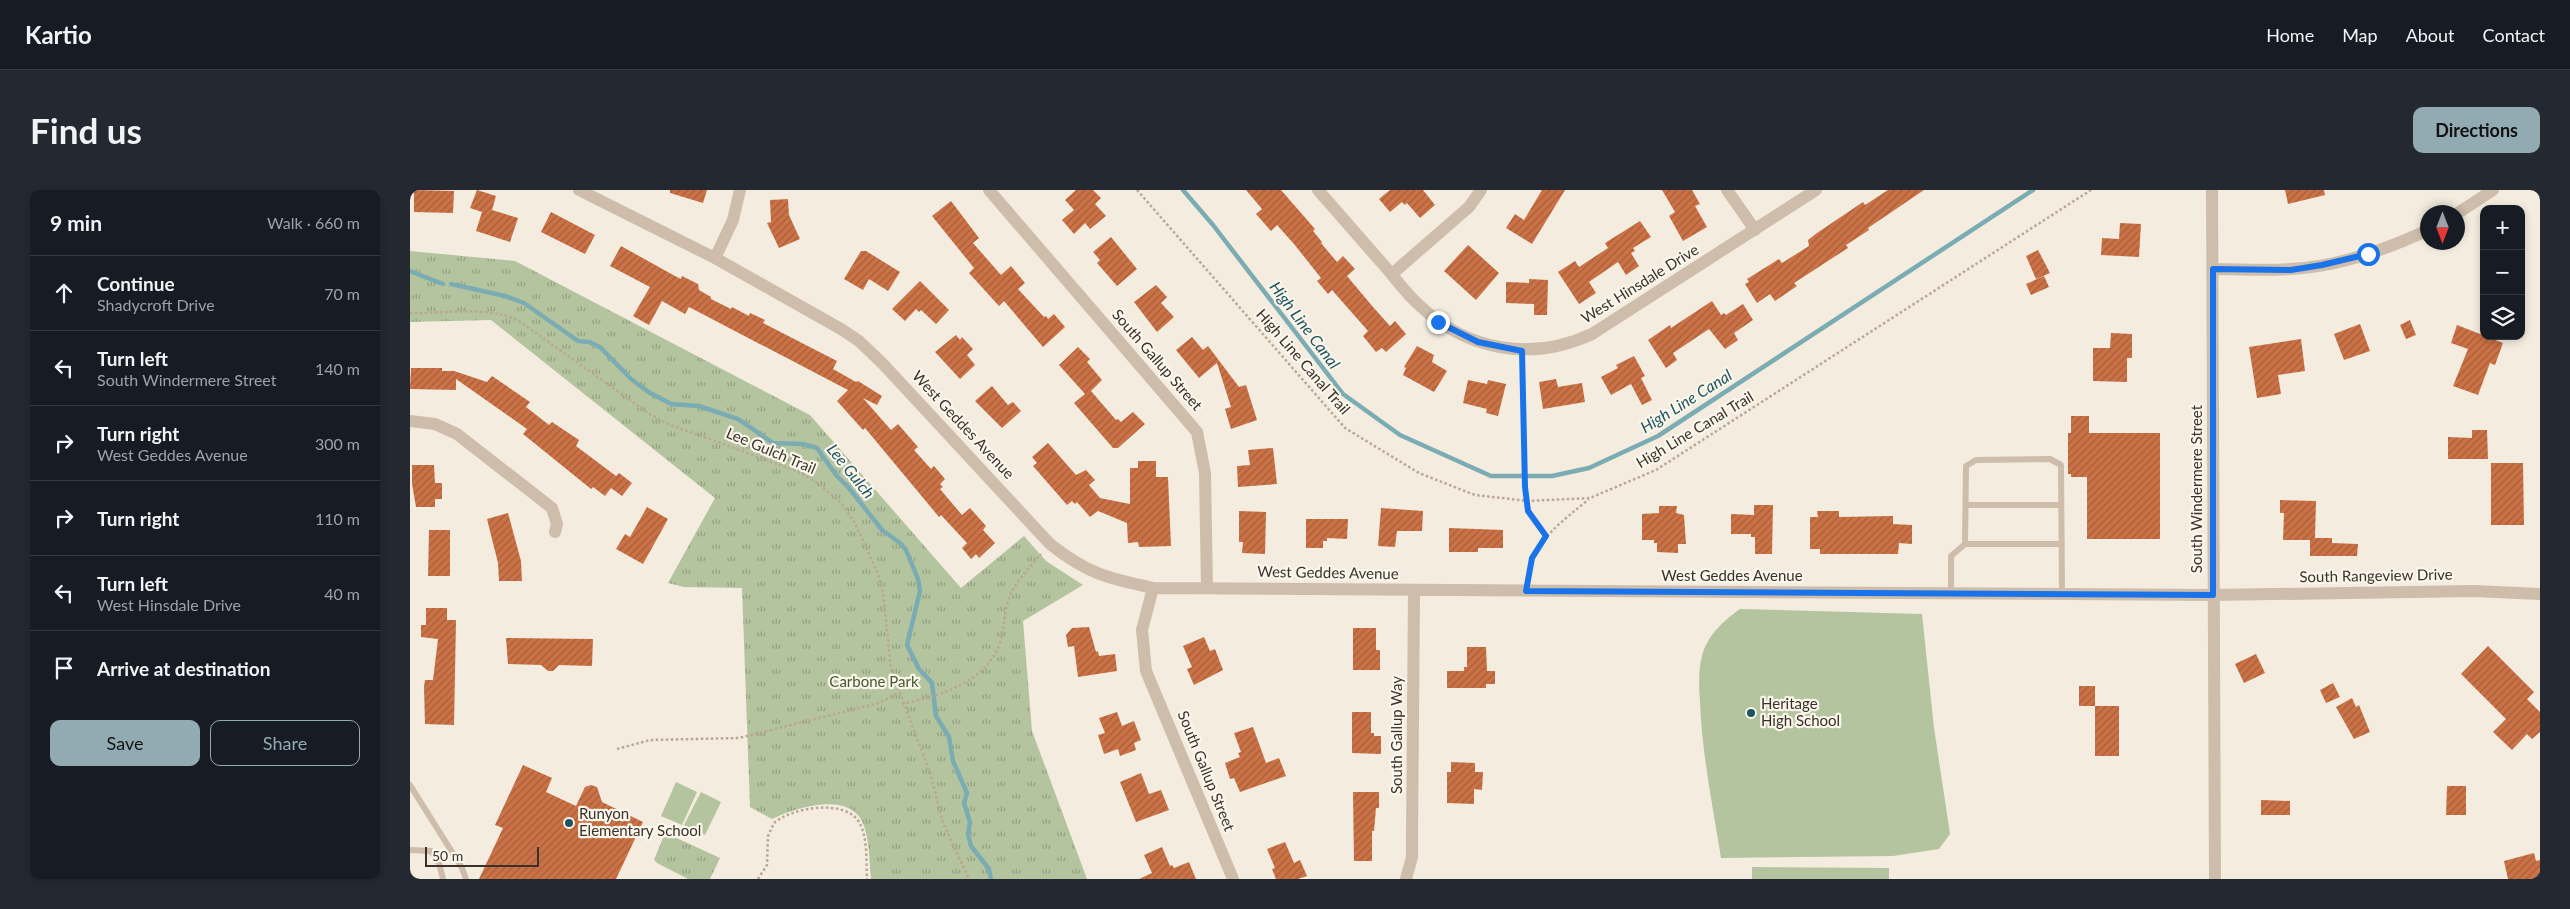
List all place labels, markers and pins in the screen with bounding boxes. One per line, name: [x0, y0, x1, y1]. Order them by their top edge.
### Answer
place label: Heritage High School: [1761, 694, 1840, 729]
marker: Heritage High School: [1745, 707, 1757, 719]
place label: Runyon Elementary School: [579, 804, 701, 839]
marker: Runyon Elementary School: [563, 817, 575, 829]

